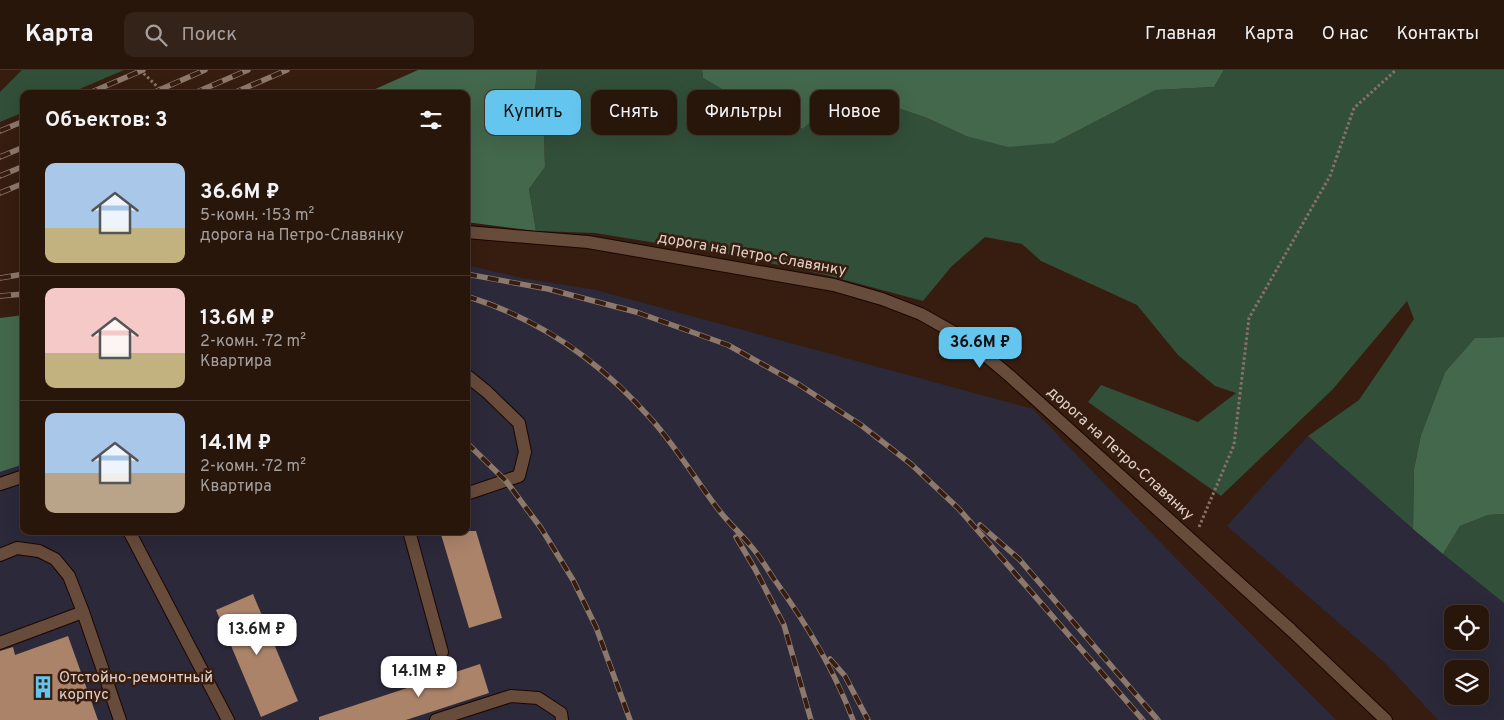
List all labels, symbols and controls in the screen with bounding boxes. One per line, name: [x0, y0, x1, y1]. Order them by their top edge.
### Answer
search box: [124, 12, 474, 57]
text: Карта: [25, 20, 94, 50]
icon: search: [142, 21, 170, 49]
text: Поиск: [182, 23, 237, 47]
text: Главная: [1145, 23, 1216, 46]
text: Карта: [1244, 23, 1294, 46]
text: О нас: [1322, 23, 1368, 46]
text: Контакты: [1396, 23, 1479, 46]
chip: Купить: [485, 90, 581, 135]
chip: Снять: [591, 90, 677, 135]
chip: Фильтры: [687, 90, 800, 135]
chip: Новое: [810, 90, 899, 135]
icon: filters: [417, 106, 445, 134]
text: Объектов: 3: [45, 107, 168, 134]
text: 36.6M ₽: [200, 179, 280, 206]
icon: home: [85, 183, 145, 243]
text: 5-комн. · 153 m²: [200, 206, 314, 226]
text: дорога на Петро-Славянку: [200, 226, 404, 246]
street label: дорога на Петро-Славянку: [656, 229, 848, 281]
text: 13.6M ₽: [200, 305, 275, 332]
icon: home: [85, 308, 145, 368]
pin: 36.6M ₽: [934, 326, 1026, 369]
text: 2-комн. · 72 m²: [200, 332, 306, 352]
text: 36.6M ₽: [950, 333, 1010, 353]
text: Квартира: [200, 352, 272, 372]
street label: дорога на Петро-Славянку: [1043, 383, 1197, 525]
text: 14.1M ₽: [200, 430, 271, 457]
icon: home: [85, 433, 145, 493]
text: 2-комн. · 72 m²: [200, 457, 306, 477]
text: Квартира: [200, 477, 272, 497]
map controls: [1444, 605, 1489, 705]
button: locate: [1444, 605, 1489, 650]
pin: 13.6M ₽: [211, 614, 303, 656]
text: 13.6M ₽: [229, 620, 285, 640]
pin: 14.1M ₽: [373, 656, 465, 698]
button: layers: [1444, 660, 1489, 705]
text: 14.1M ₽: [392, 662, 446, 682]
place label: Отстойно-ремонтный корпус: [59, 669, 213, 705]
building icon: Отстойно-ремонтный корпус: [30, 674, 56, 700]

